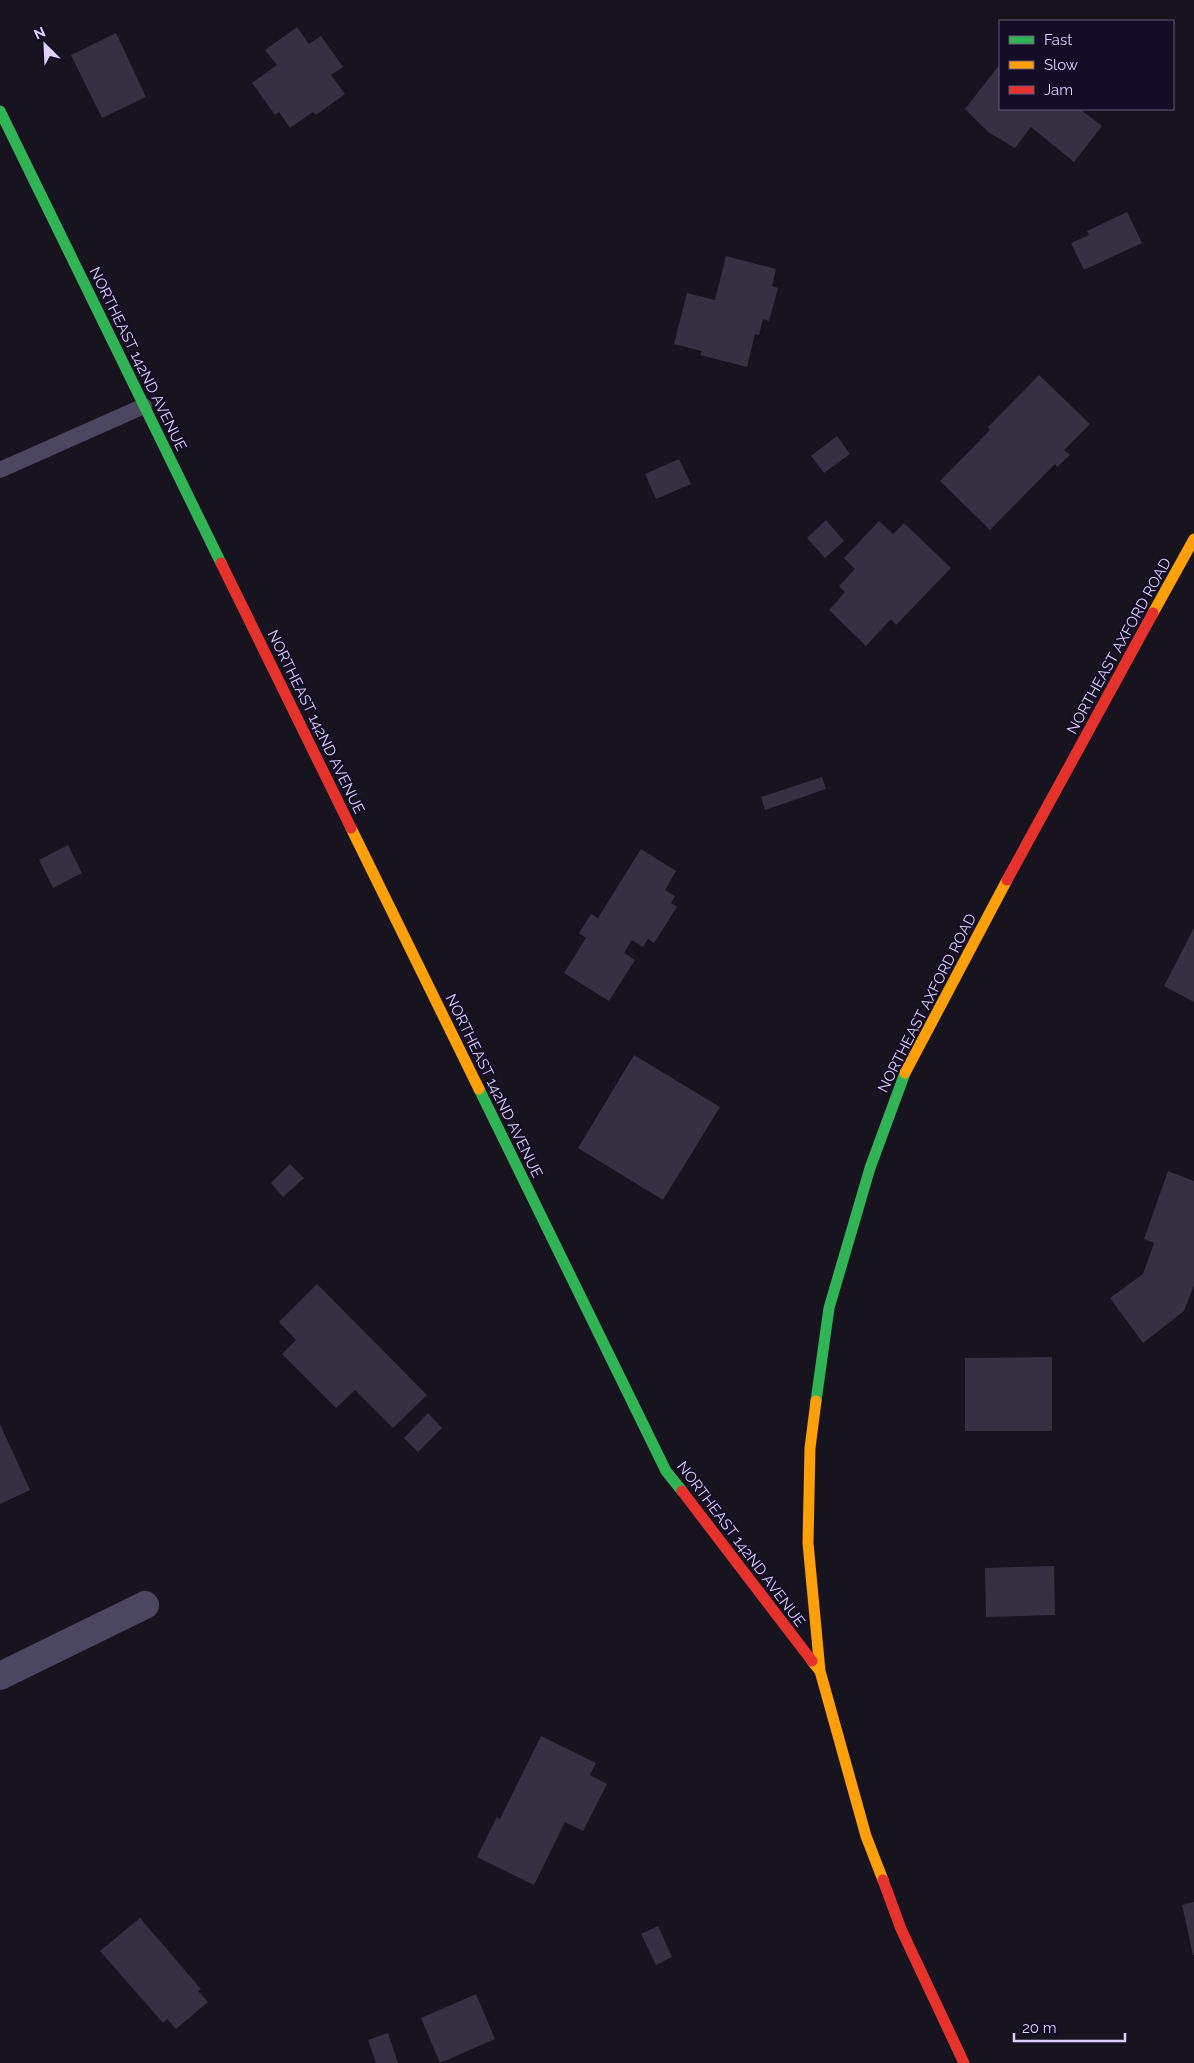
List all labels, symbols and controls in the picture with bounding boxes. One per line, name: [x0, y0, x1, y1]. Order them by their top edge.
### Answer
north arrow: [20, 20, 70, 70]
legend: [999, 20, 1174, 110]
text: N: [32, 24, 48, 43]
text: Fast: [1044, 31, 1072, 49]
text: Slow: [1044, 56, 1078, 74]
text: Jam: [1044, 81, 1073, 99]
street label: NORTHEAST 142ND AVENUE: [86, 264, 190, 454]
street label: NORTHEAST AXFORD ROAD: [1063, 555, 1175, 737]
street label: NORTHEAST 142ND AVENUE: [264, 627, 368, 817]
street label: NORTHEAST AXFORD ROAD: [874, 910, 980, 1095]
street label: NORTHEAST 142ND AVENUE: [442, 991, 546, 1181]
street label: NORTHEAST 142ND AVENUE: [673, 1458, 809, 1630]
scale bar: [1014, 2010, 1125, 2042]
text: 20 m: [1022, 2019, 1057, 2037]

